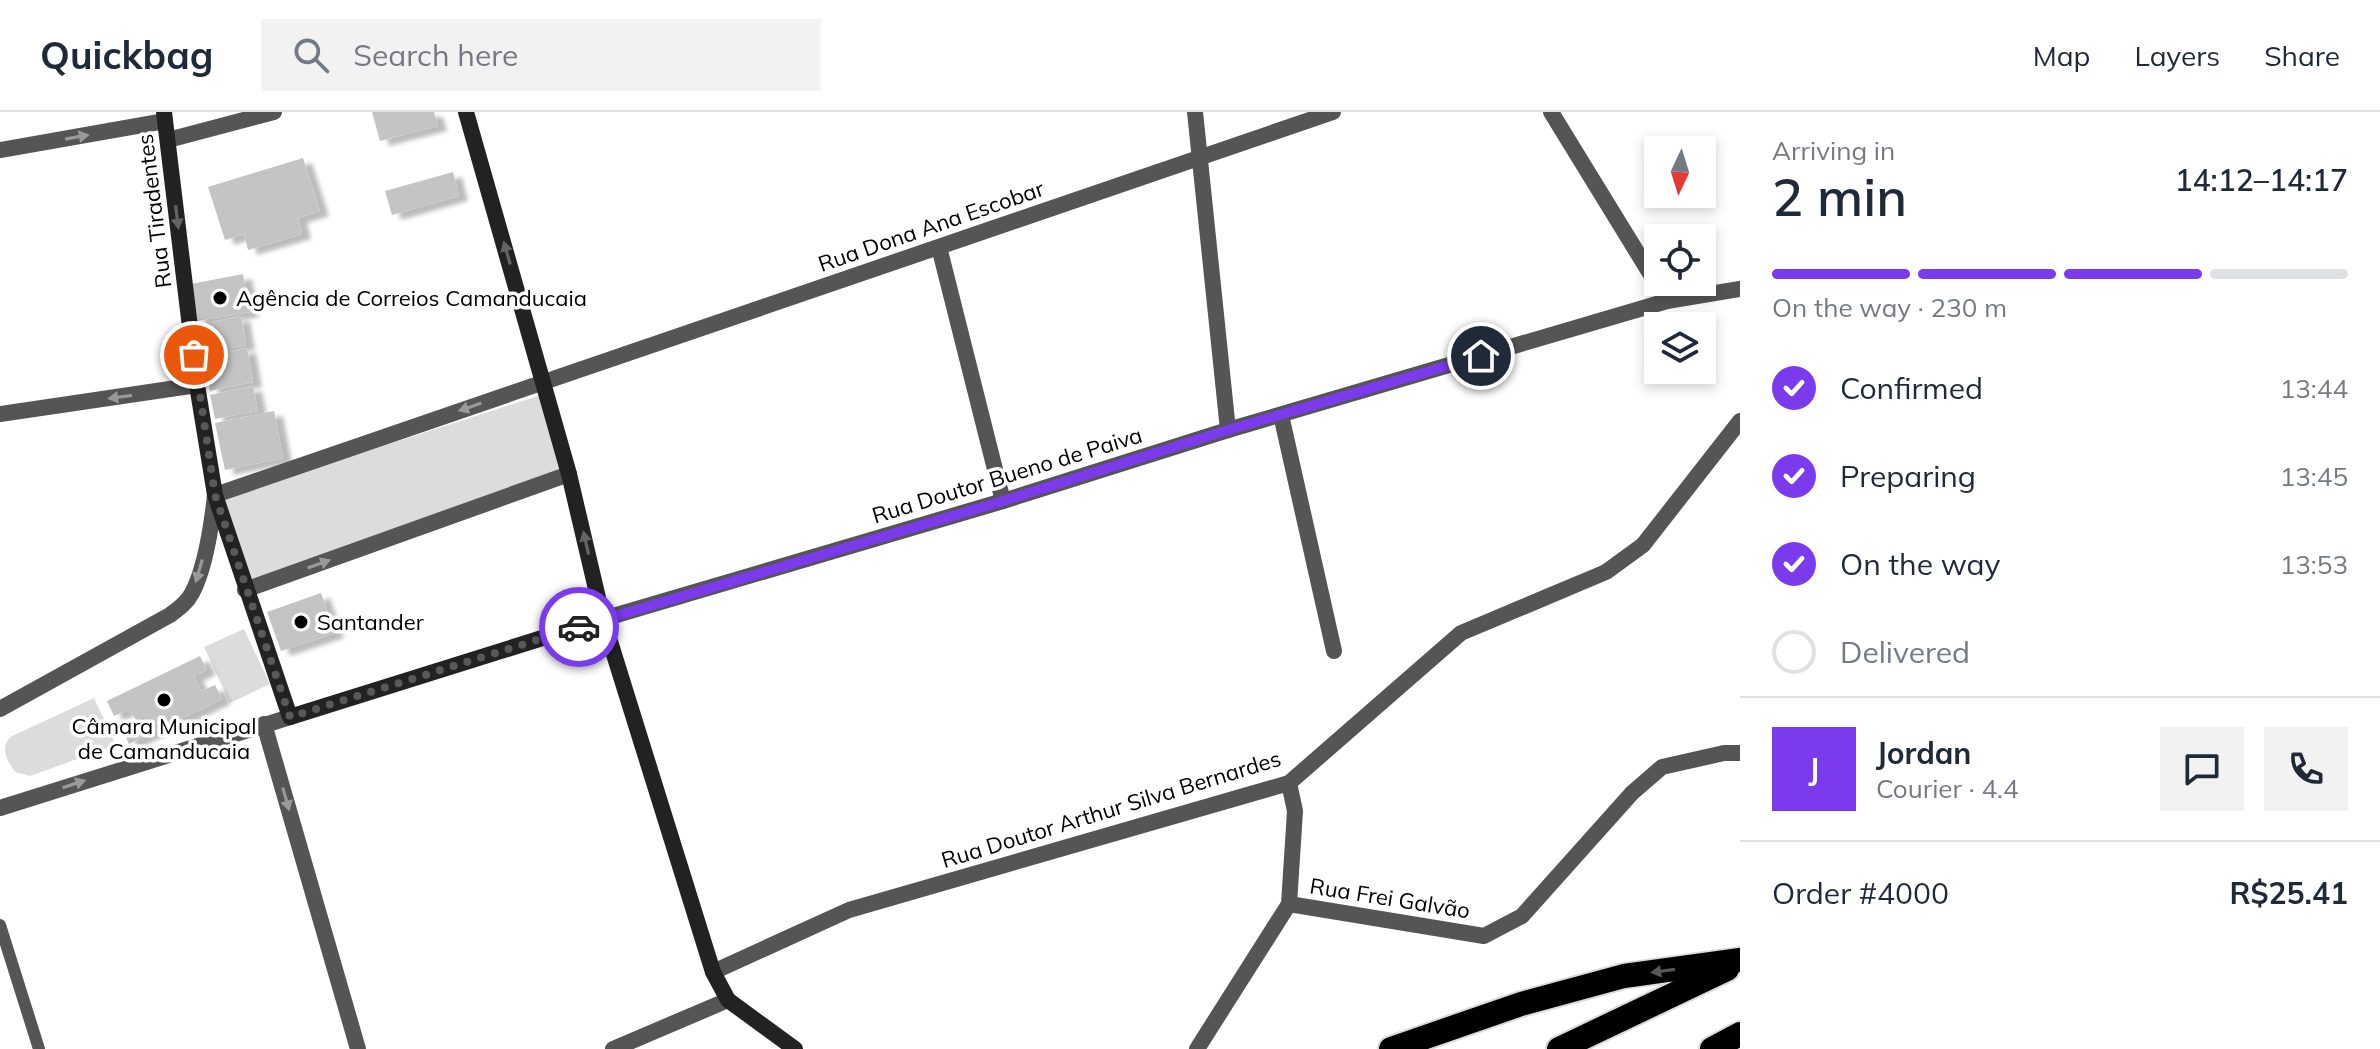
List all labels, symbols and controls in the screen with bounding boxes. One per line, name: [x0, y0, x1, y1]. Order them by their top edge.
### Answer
search box: [261, 19, 821, 91]
text: Quickbag: [40, 31, 213, 79]
icon: search: [289, 33, 333, 77]
text: Search here: [353, 36, 518, 74]
text: Map: [2033, 38, 2090, 73]
text: Layers: [2134, 38, 2220, 73]
text: Share: [2264, 38, 2340, 73]
one-way arrow: [65, 130, 90, 142]
street label: Rua Tiradentes: [131, 132, 177, 290]
text: Arriving in: [1772, 134, 1895, 167]
north arrow: [1644, 136, 1716, 208]
map controls: [1644, 136, 1716, 384]
text: 14:12–14:17: [2175, 161, 2348, 199]
text: 2 min: [1772, 164, 1907, 229]
street label: Rua Dona Ana Escobar: [814, 174, 1048, 278]
one-way arrow: [171, 205, 184, 230]
button: locate: [1644, 224, 1716, 296]
one-way arrow: [500, 241, 512, 266]
place label: Agência de Correios Camanducaia: [236, 284, 587, 312]
marker: Agência de Correios Camanducaia: [211, 289, 229, 307]
text: On the way · 230 m: [1772, 291, 2007, 324]
button: layers: [1644, 312, 1716, 384]
pin: [160, 321, 228, 389]
pin: [1447, 322, 1515, 390]
icon: bag: [172, 333, 216, 377]
icon: home: [1459, 334, 1503, 378]
icon: check: [1772, 366, 1816, 410]
text: Confirmed: [1840, 369, 1983, 407]
text: 13:44: [2280, 372, 2348, 405]
one-way arrow: [107, 391, 132, 404]
one-way arrow: [458, 402, 482, 414]
street label: Rua Doutor Bueno de Paiva: [869, 421, 1145, 529]
icon: check: [1772, 454, 1816, 498]
text: Preparing: [1840, 457, 1976, 495]
text: 13:45: [2280, 460, 2348, 493]
one-way arrow: [579, 530, 591, 555]
icon: check: [1772, 542, 1816, 586]
text: On the way: [1840, 545, 2000, 583]
text: 13:53: [2280, 548, 2348, 581]
one-way arrow: [307, 557, 331, 570]
one-way arrow: [192, 559, 205, 583]
courier: [539, 587, 619, 667]
icon: car: [557, 605, 601, 649]
place label: Santander: [317, 608, 424, 636]
marker: Santander: [292, 613, 310, 631]
text: Delivered: [1840, 633, 1970, 671]
marker: Câmara Municipal de Camanducaia: [155, 691, 173, 709]
place label: Câmara Municipal de Camanducaia: [71, 712, 257, 765]
button: chat: [2160, 727, 2244, 811]
button: phone: [2264, 727, 2348, 811]
text: Jordan: [1876, 734, 1971, 772]
street label: Rua Doutor Arthur Silva Bernardes: [938, 744, 1284, 874]
text: J: [1809, 750, 1819, 788]
text: Courier · 4.4: [1876, 772, 2019, 805]
one-way arrow: [63, 778, 87, 790]
one-way arrow: [280, 788, 293, 812]
street label: Rua Frei Galvão: [1308, 872, 1472, 924]
text: Order #4000: [1772, 874, 1949, 912]
text: R$25.41: [2230, 874, 2348, 912]
one-way arrow: [1650, 965, 1675, 978]

